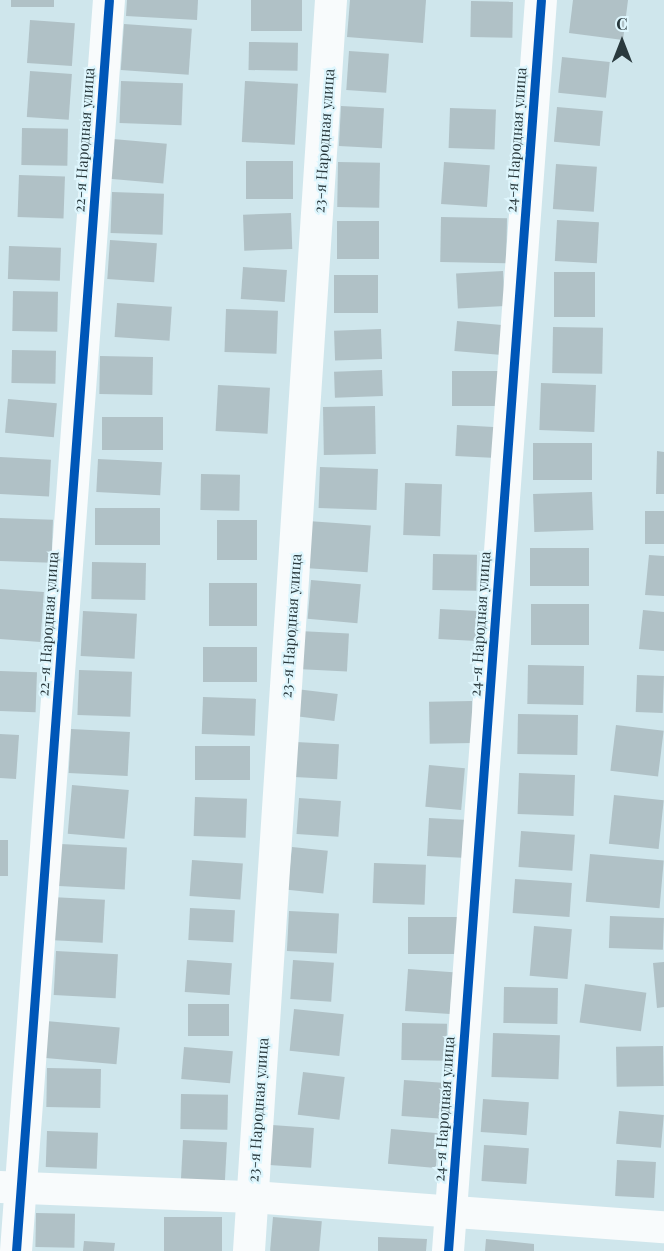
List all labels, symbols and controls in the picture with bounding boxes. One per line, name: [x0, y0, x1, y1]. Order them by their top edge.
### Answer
north arrow: [592, 12, 652, 72]
text: С: [616, 13, 628, 34]
street label: 22-я Народная улица: [70, 67, 98, 213]
street label: 24-я Народная улица: [502, 67, 530, 213]
street label: 23-я Народная улица: [310, 68, 338, 214]
street label: 22-я Народная улица: [34, 551, 62, 697]
street label: 24-я Народная улица: [466, 551, 494, 697]
street label: 23-я Народная улица: [277, 553, 305, 699]
street label: 24-я Народная улица: [430, 1036, 458, 1182]
street label: 23-я Народная улица: [244, 1037, 272, 1183]

